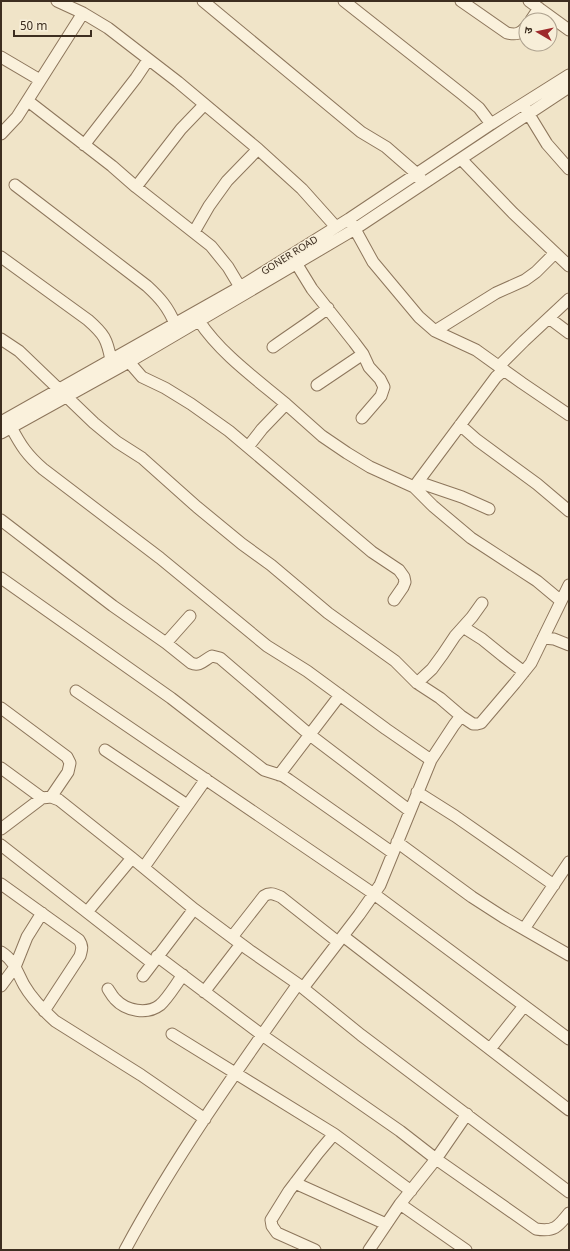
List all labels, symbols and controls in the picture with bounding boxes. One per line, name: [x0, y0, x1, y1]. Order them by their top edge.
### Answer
scale bar: [14, 12, 91, 38]
north arrow: [518, 12, 558, 52]
text: 50 m: [20, 19, 48, 35]
text: उ: [522, 26, 537, 35]
street label: GONER ROAD: [259, 233, 321, 279]

